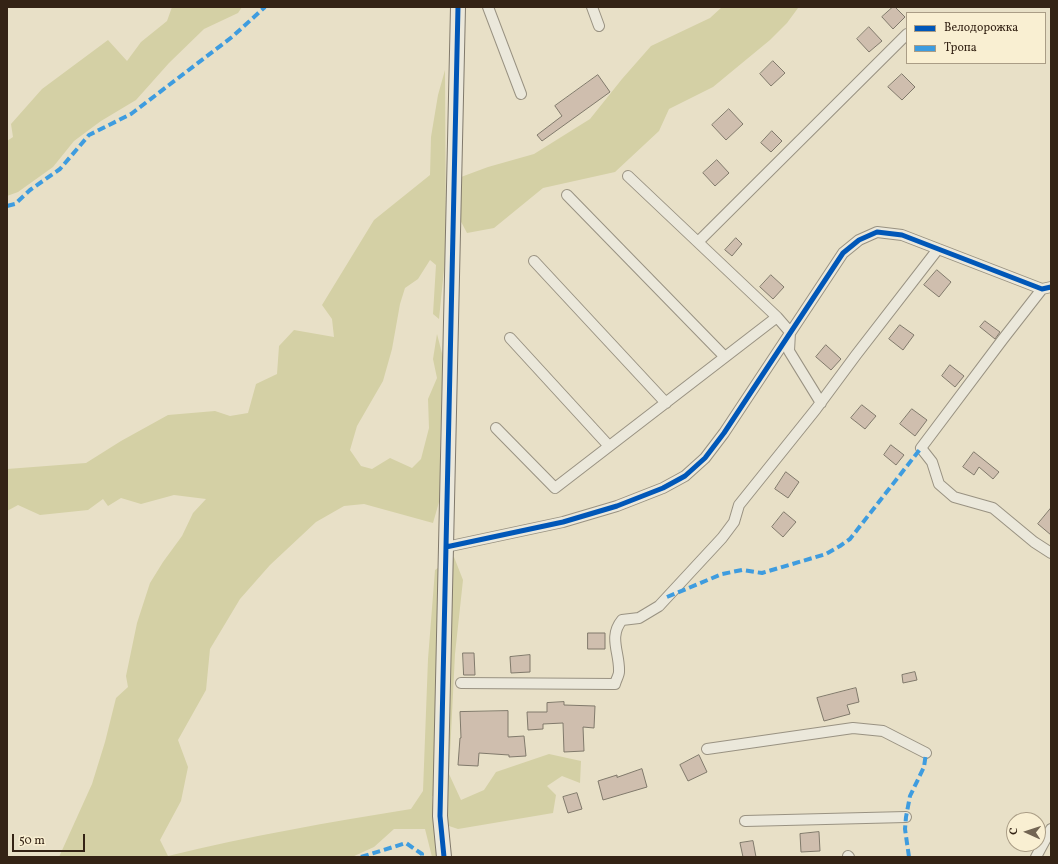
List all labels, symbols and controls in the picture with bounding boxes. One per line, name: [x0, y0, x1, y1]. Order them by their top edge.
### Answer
legend: [906, 12, 1046, 64]
text: Велодорожка: [944, 20, 1018, 36]
text: Тропа: [944, 40, 977, 56]
north arrow: [1006, 812, 1046, 852]
scale bar: [14, 826, 87, 852]
text: С: [1007, 827, 1022, 835]
text: 50 m: [19, 833, 45, 849]

